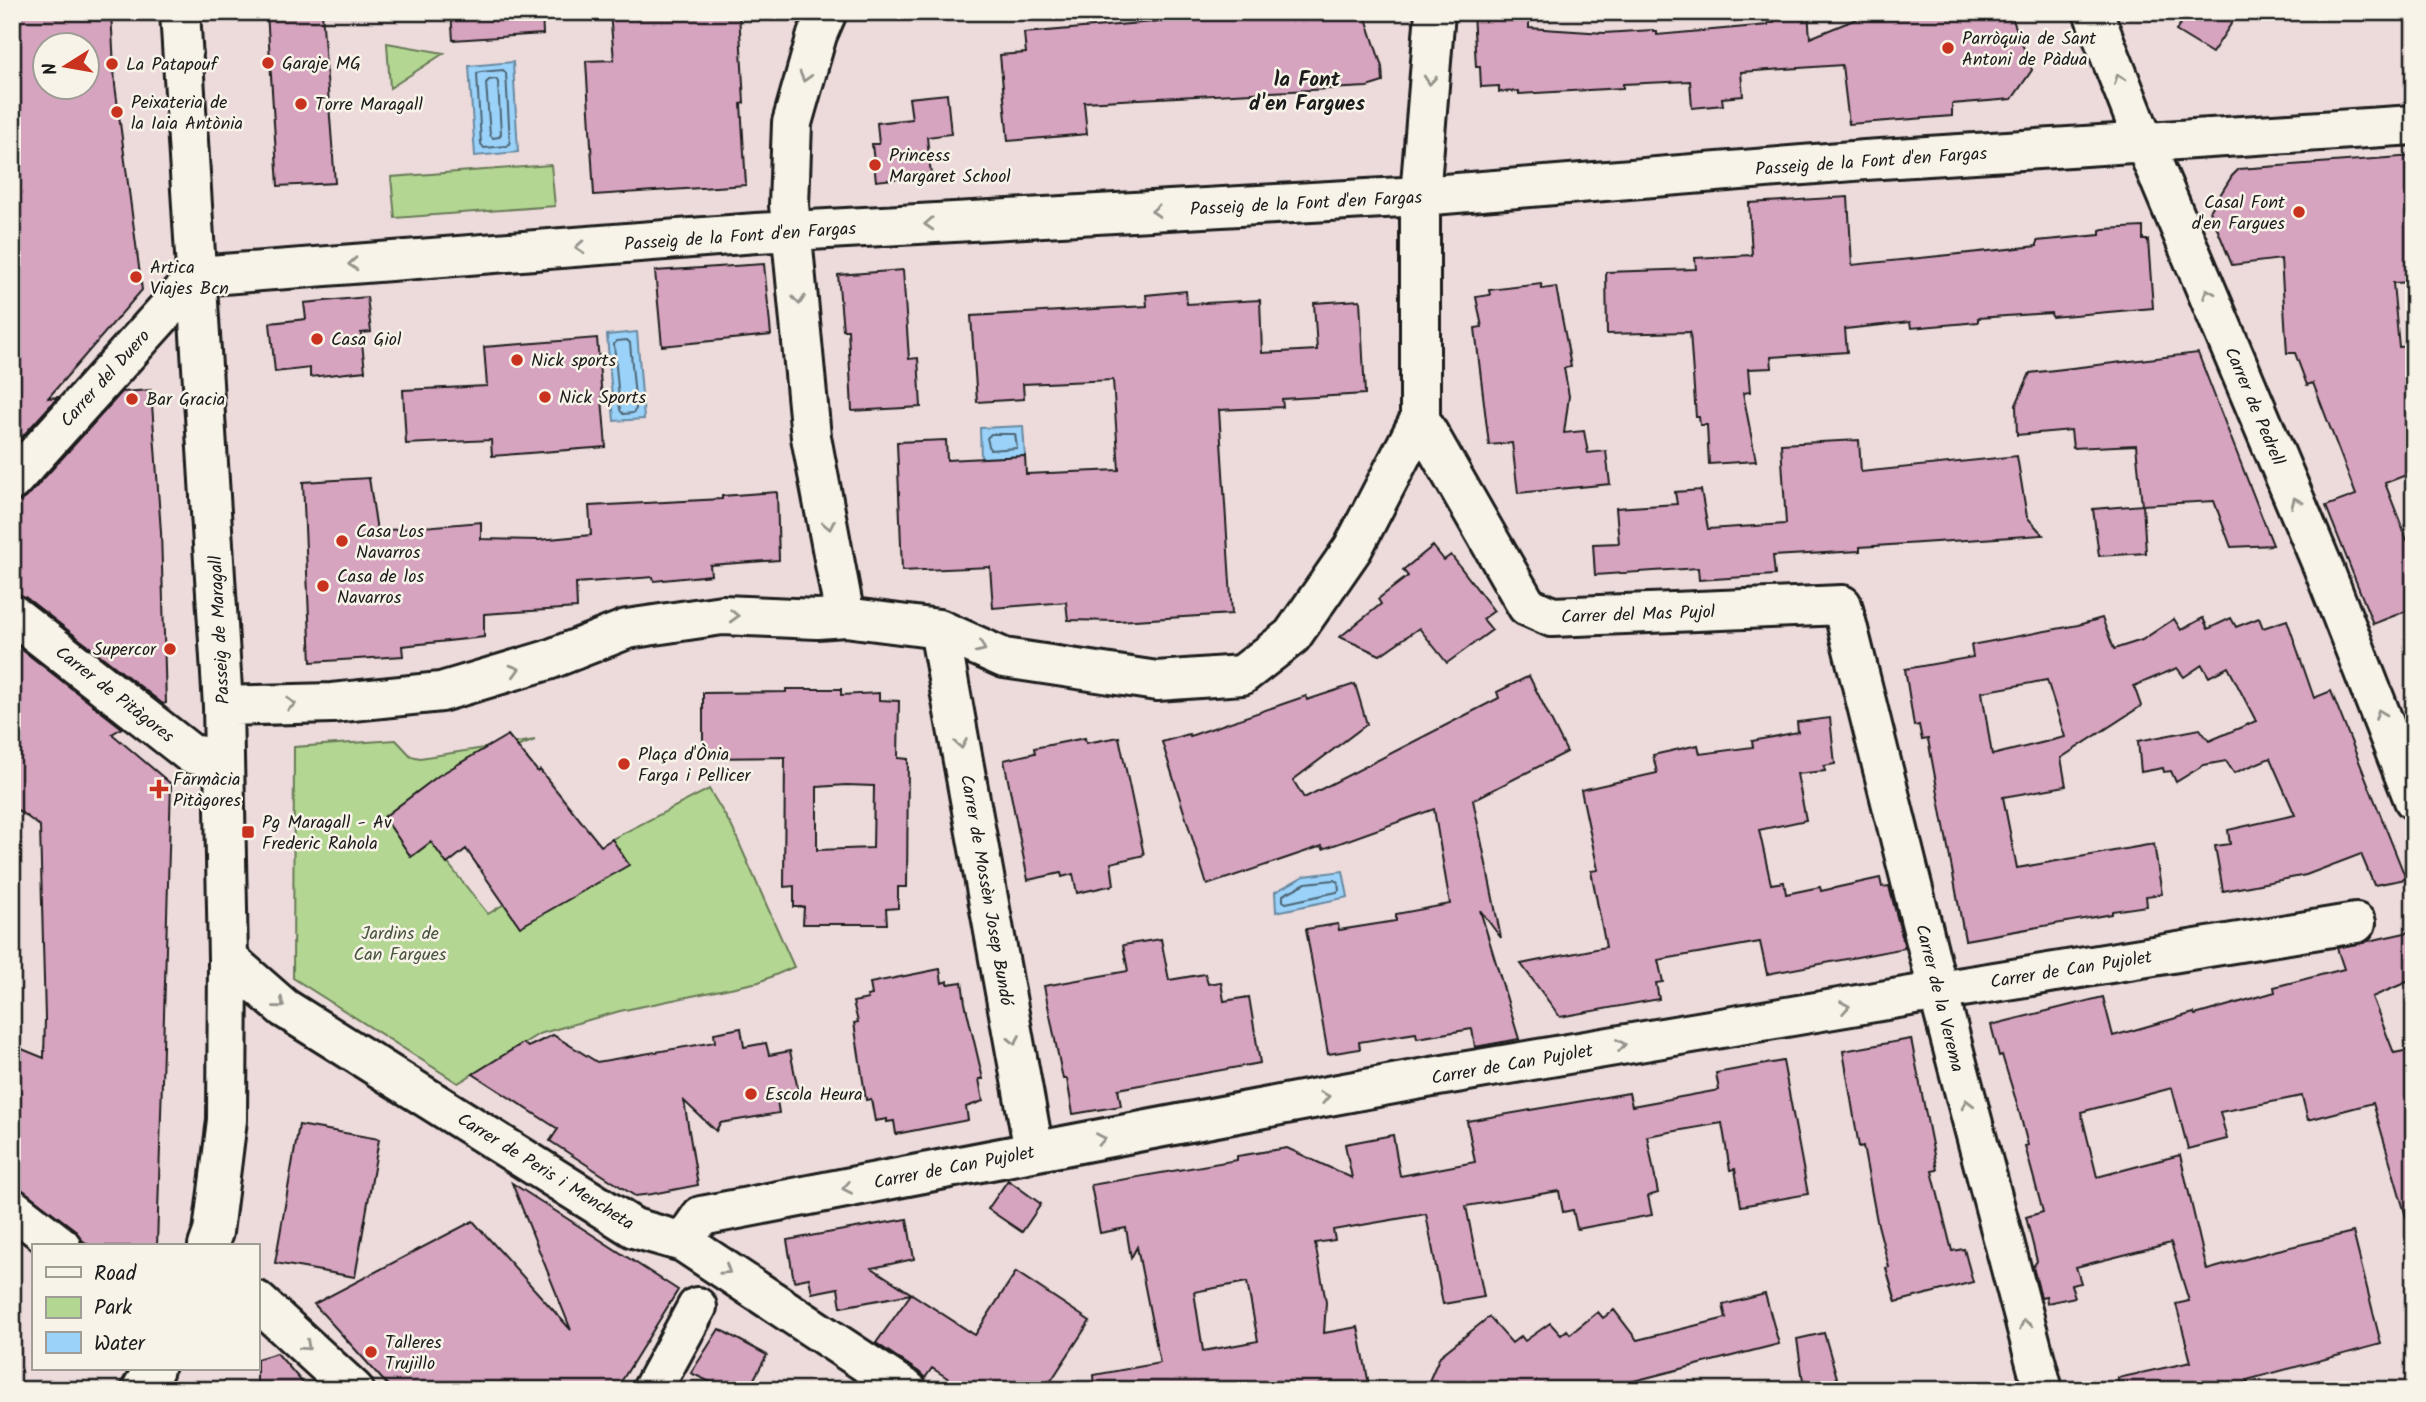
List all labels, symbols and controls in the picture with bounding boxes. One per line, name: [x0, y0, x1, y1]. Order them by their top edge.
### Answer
place label: Parròquia de Sant Antoni de Pàdua: [1962, 25, 2097, 75]
north arrow: [32, 32, 102, 102]
marker: Parròquia de Sant Antoni de Pàdua: [1940, 40, 1956, 56]
place label: Garaje MG: [282, 50, 361, 79]
place label: La Patapouf: [126, 51, 220, 80]
marker: Garaje MG: [260, 55, 276, 71]
marker: La Patapouf: [104, 56, 120, 72]
text: N: [35, 60, 67, 78]
district label: la Font d'en Fargues: [1249, 64, 1365, 121]
one-way arrow: [799, 70, 814, 82]
one-way arrow: [2113, 73, 2127, 85]
one-way arrow: [1423, 75, 1438, 86]
place label: Peixateria de la Iaia Antònia: [131, 89, 243, 139]
place label: Torre Maragall: [315, 91, 423, 120]
marker: Torre Maragall: [293, 96, 309, 112]
marker: Peixateria de la Iaia Antònia: [109, 104, 125, 120]
street label: Passeig de la Font d'en Fargas: [1754, 140, 1988, 185]
place label: Princess Margaret School: [889, 142, 1011, 192]
marker: Princess Margaret School: [867, 157, 883, 173]
street label: Passeig de la Font d'en Fargas: [1189, 184, 1423, 225]
place label: Casal Font d'en Fargues: [2192, 189, 2286, 239]
one-way arrow: [1151, 203, 1162, 218]
marker: Casal Font d'en Fargues: [2291, 204, 2307, 220]
street label: Passeig de la Font d'en Fargas: [623, 215, 857, 260]
one-way arrow: [924, 216, 935, 231]
one-way arrow: [574, 239, 585, 254]
place label: Artica Viajes Bcn: [150, 254, 229, 304]
one-way arrow: [347, 256, 358, 271]
marker: Artica Viajes Bcn: [128, 269, 144, 285]
one-way arrow: [2202, 288, 2216, 300]
one-way arrow: [791, 294, 806, 305]
street label: Carrer del Duero: [54, 323, 158, 435]
place label: Casa Giol: [331, 326, 402, 355]
marker: Casa Giol: [309, 331, 325, 347]
street label: Carrer de Pedrell: [2216, 343, 2292, 471]
place label: Nick sports: [531, 347, 616, 376]
marker: Nick sports: [509, 352, 525, 368]
place label: Nick Sports: [559, 384, 646, 413]
place label: Bar Gracia: [146, 386, 225, 415]
marker: Nick Sports: [537, 389, 553, 405]
marker: Bar Gracia: [124, 391, 140, 407]
one-way arrow: [2290, 497, 2304, 510]
place label: Casa Los Navarros: [356, 518, 425, 568]
one-way arrow: [820, 519, 835, 531]
marker: Casa Los Navarros: [334, 533, 350, 549]
street label: Passeig de Maragall: [202, 554, 239, 705]
place label: Casa de los Navarros: [337, 563, 424, 613]
marker: Casa de los Navarros: [315, 578, 331, 594]
street label: Carrer del Mas Pujol: [1560, 598, 1716, 633]
one-way arrow: [729, 608, 740, 623]
place label: Supercor: [93, 636, 157, 665]
street label: Carrer de Pitàgores: [48, 639, 180, 751]
one-way arrow: [974, 640, 987, 654]
marker: Supercor: [162, 641, 178, 657]
one-way arrow: [509, 664, 521, 679]
one-way arrow: [287, 696, 297, 712]
one-way arrow: [2375, 708, 2389, 720]
one-way arrow: [952, 738, 967, 750]
place label: Plaça d'Ònia Farga i Pellicer: [638, 741, 752, 791]
marker: Plaça d'Ònia Farga i Pellicer: [616, 756, 632, 772]
place label: Farmàcia Pitàgores: [173, 766, 241, 816]
street label: Carrer de Mossèn Josep Bundó: [951, 772, 1020, 1009]
marker: Farmàcia Pitàgores: [151, 781, 167, 797]
place label: Pg Maragall - Av Frederic Rahola: [262, 809, 392, 859]
marker: Pg Maragall - Av Frederic Rahola: [240, 824, 256, 840]
park label: Jardins de Can Fargues: [354, 920, 447, 970]
street label: Carrer de la Verema: [1906, 921, 1971, 1075]
street label: Carrer de Can Pujolet: [1988, 943, 2155, 998]
one-way arrow: [272, 995, 284, 1008]
one-way arrow: [1839, 1000, 1851, 1015]
one-way arrow: [1006, 1034, 1021, 1046]
street label: Carrer de Can Pujolet: [1429, 1037, 1596, 1094]
one-way arrow: [1615, 1038, 1627, 1053]
place label: Escola Heura: [765, 1081, 863, 1110]
marker: Escola Heura: [743, 1086, 759, 1102]
one-way arrow: [1319, 1091, 1331, 1106]
one-way arrow: [1961, 1098, 1975, 1110]
street label: Carrer de Peris i Mencheta: [451, 1106, 640, 1239]
one-way arrow: [1095, 1132, 1107, 1147]
street label: Carrer de Can Pujolet: [871, 1138, 1038, 1198]
one-way arrow: [841, 1179, 853, 1194]
legend: [32, 1244, 259, 1370]
text: Road: [94, 1258, 137, 1291]
one-way arrow: [718, 1262, 731, 1275]
text: Park: [94, 1292, 132, 1325]
one-way arrow: [2019, 1318, 2033, 1330]
text: Water: [94, 1328, 146, 1361]
place label: Talleres Trujillo: [385, 1329, 442, 1379]
one-way arrow: [297, 1337, 310, 1350]
marker: Talleres Trujillo: [363, 1344, 379, 1360]

